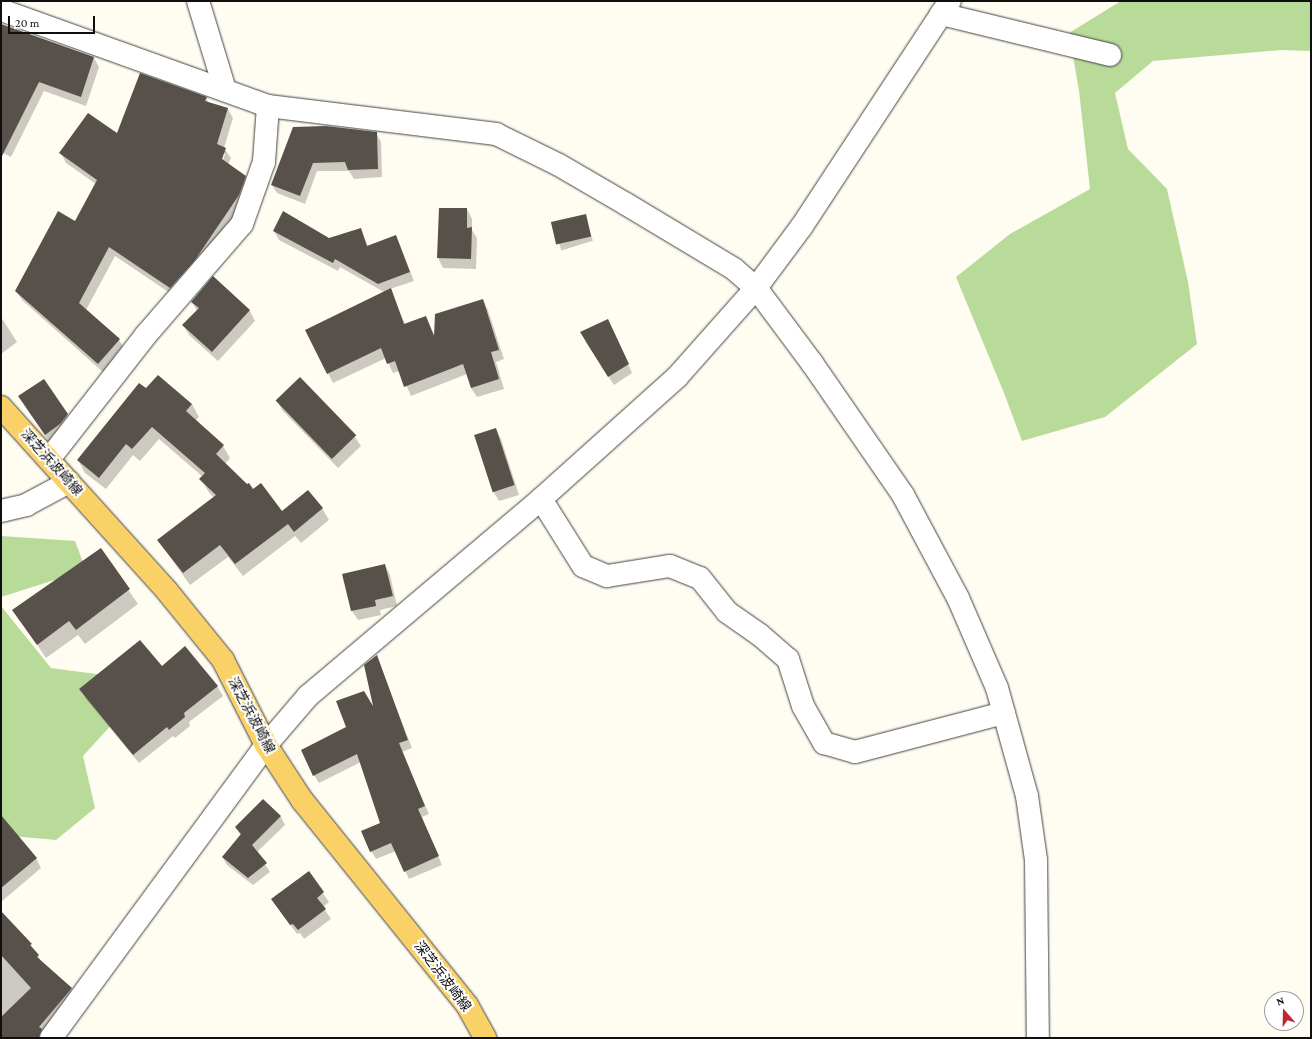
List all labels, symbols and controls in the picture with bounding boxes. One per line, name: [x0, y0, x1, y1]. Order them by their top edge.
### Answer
scale bar: [10, 8, 97, 34]
text: 20 m: [15, 16, 39, 30]
street label: 深芝浜波崎線: [18, 425, 86, 499]
street label: 深芝浜波崎線: [225, 674, 279, 756]
street label: 深芝浜波崎線: [411, 937, 475, 1015]
north arrow: [1264, 991, 1304, 1031]
text: N: [1275, 994, 1286, 1008]

